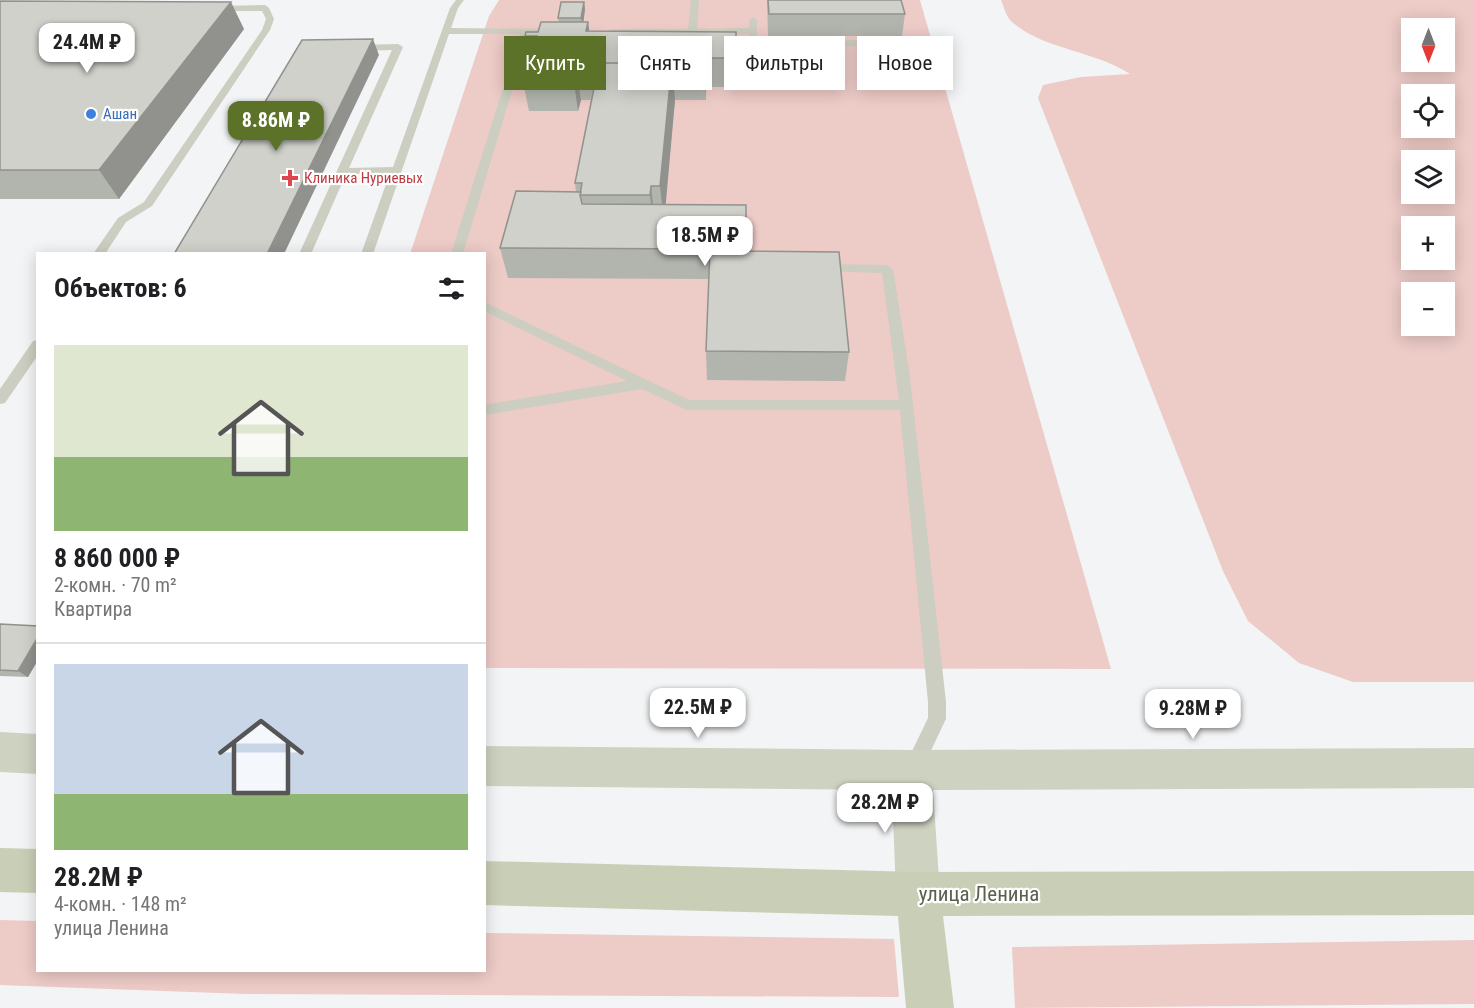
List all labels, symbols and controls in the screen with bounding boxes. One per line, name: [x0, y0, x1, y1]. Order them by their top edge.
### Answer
north arrow: [1401, 18, 1455, 72]
map controls: [1401, 18, 1455, 336]
pin: 24.4M ₽: [32, 23, 142, 74]
text: 24.4M ₽: [53, 30, 121, 54]
chip: Купить: [504, 36, 606, 90]
chip: Снять: [618, 36, 712, 90]
chip: Фильтры: [724, 36, 845, 90]
chip: Новое: [857, 36, 953, 90]
button: locate: [1401, 84, 1455, 138]
pin: 8.86M ₽: [221, 101, 331, 152]
place label: Ашан: [103, 105, 137, 123]
marker: Ашан: [84, 107, 98, 121]
text: 8.86M ₽: [242, 108, 310, 132]
button: layers: [1401, 150, 1455, 204]
marker: Клиника Нуриевых: [281, 169, 299, 187]
place label: Клиника Нуриевых: [304, 169, 423, 187]
pin: 18.5M ₽: [650, 216, 760, 267]
button: +: [1401, 216, 1455, 270]
text: 18.5M ₽: [671, 223, 739, 247]
icon: filters: [435, 272, 468, 305]
text: Объектов: 6: [54, 273, 187, 303]
button: −: [1401, 282, 1455, 336]
icon: home: [207, 384, 315, 492]
text: 8 860 000 ₽: [54, 543, 180, 573]
text: 2-комн. · 70 m²: [54, 573, 177, 597]
text: Квартира: [54, 597, 132, 621]
pin: 22.5M ₽: [643, 688, 753, 739]
pin: 9.28M ₽: [1138, 689, 1248, 740]
text: 22.5M ₽: [664, 695, 732, 719]
text: 9.28M ₽: [1159, 696, 1227, 720]
icon: home: [207, 703, 315, 811]
pin: 28.2M ₽: [830, 783, 940, 834]
text: 28.2M ₽: [851, 790, 919, 814]
text: 28.2M ₽: [54, 862, 143, 892]
street label: улица Ленина: [919, 882, 1039, 906]
text: 4-комн. · 148 m²: [54, 892, 187, 916]
text: улица Ленина: [54, 916, 169, 940]

